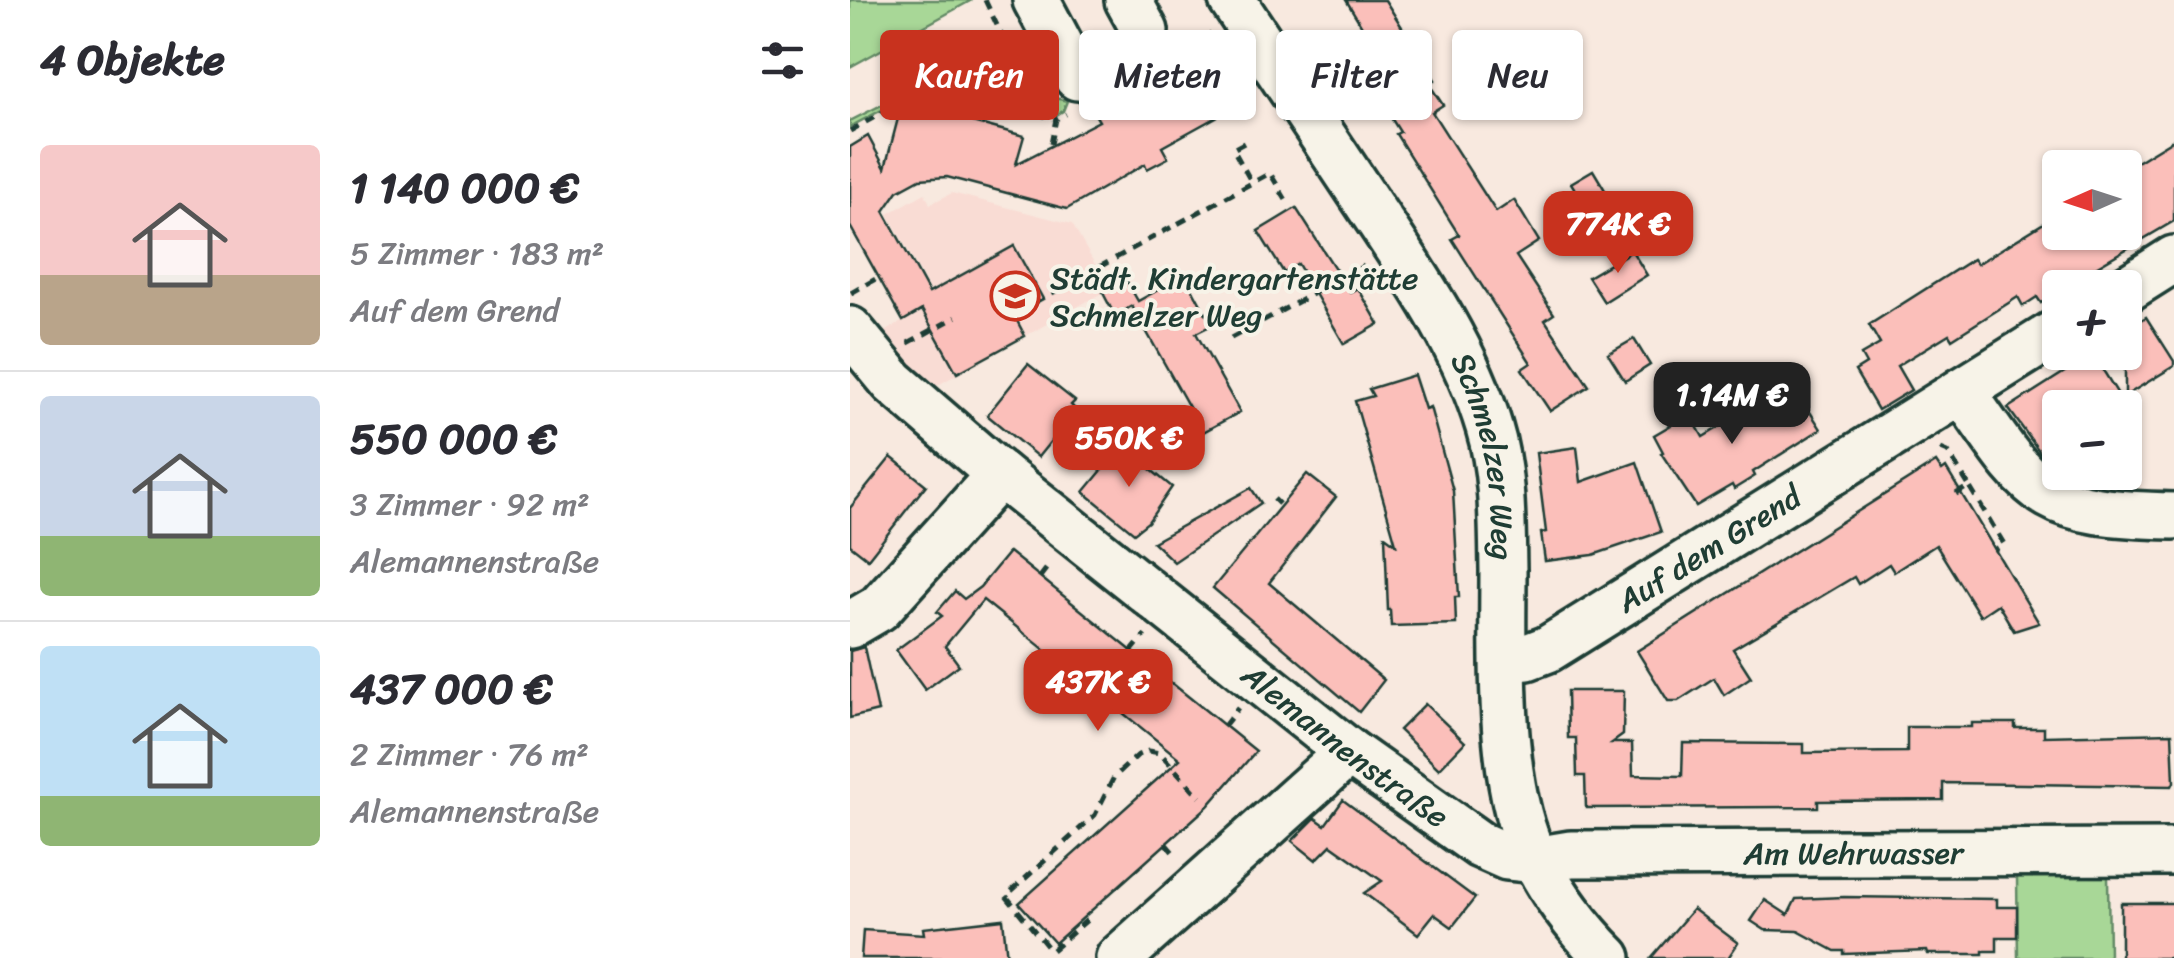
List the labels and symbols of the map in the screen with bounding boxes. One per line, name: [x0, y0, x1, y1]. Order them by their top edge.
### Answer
north arrow: [2042, 150, 2142, 250]
pin: 774K €: [1537, 191, 1699, 276]
place label: Städt. Kindergartenstätte Schmelzer Weg: [1050, 250, 1418, 344]
school or university icon: Städt. Kindergartenstätte Schmelzer Weg: [989, 270, 1041, 322]
street label: Schmelzer Weg: [1435, 342, 1531, 561]
pin: 1.14M €: [1640, 362, 1824, 447]
pin: 550K €: [1048, 405, 1210, 490]
street label: Auf dem Grend: [1604, 468, 1815, 629]
street label: Alemannenstraße: [1228, 647, 1462, 844]
pin: 437K €: [1017, 649, 1179, 734]
street label: Am Wehrwasser: [1742, 824, 1965, 882]

